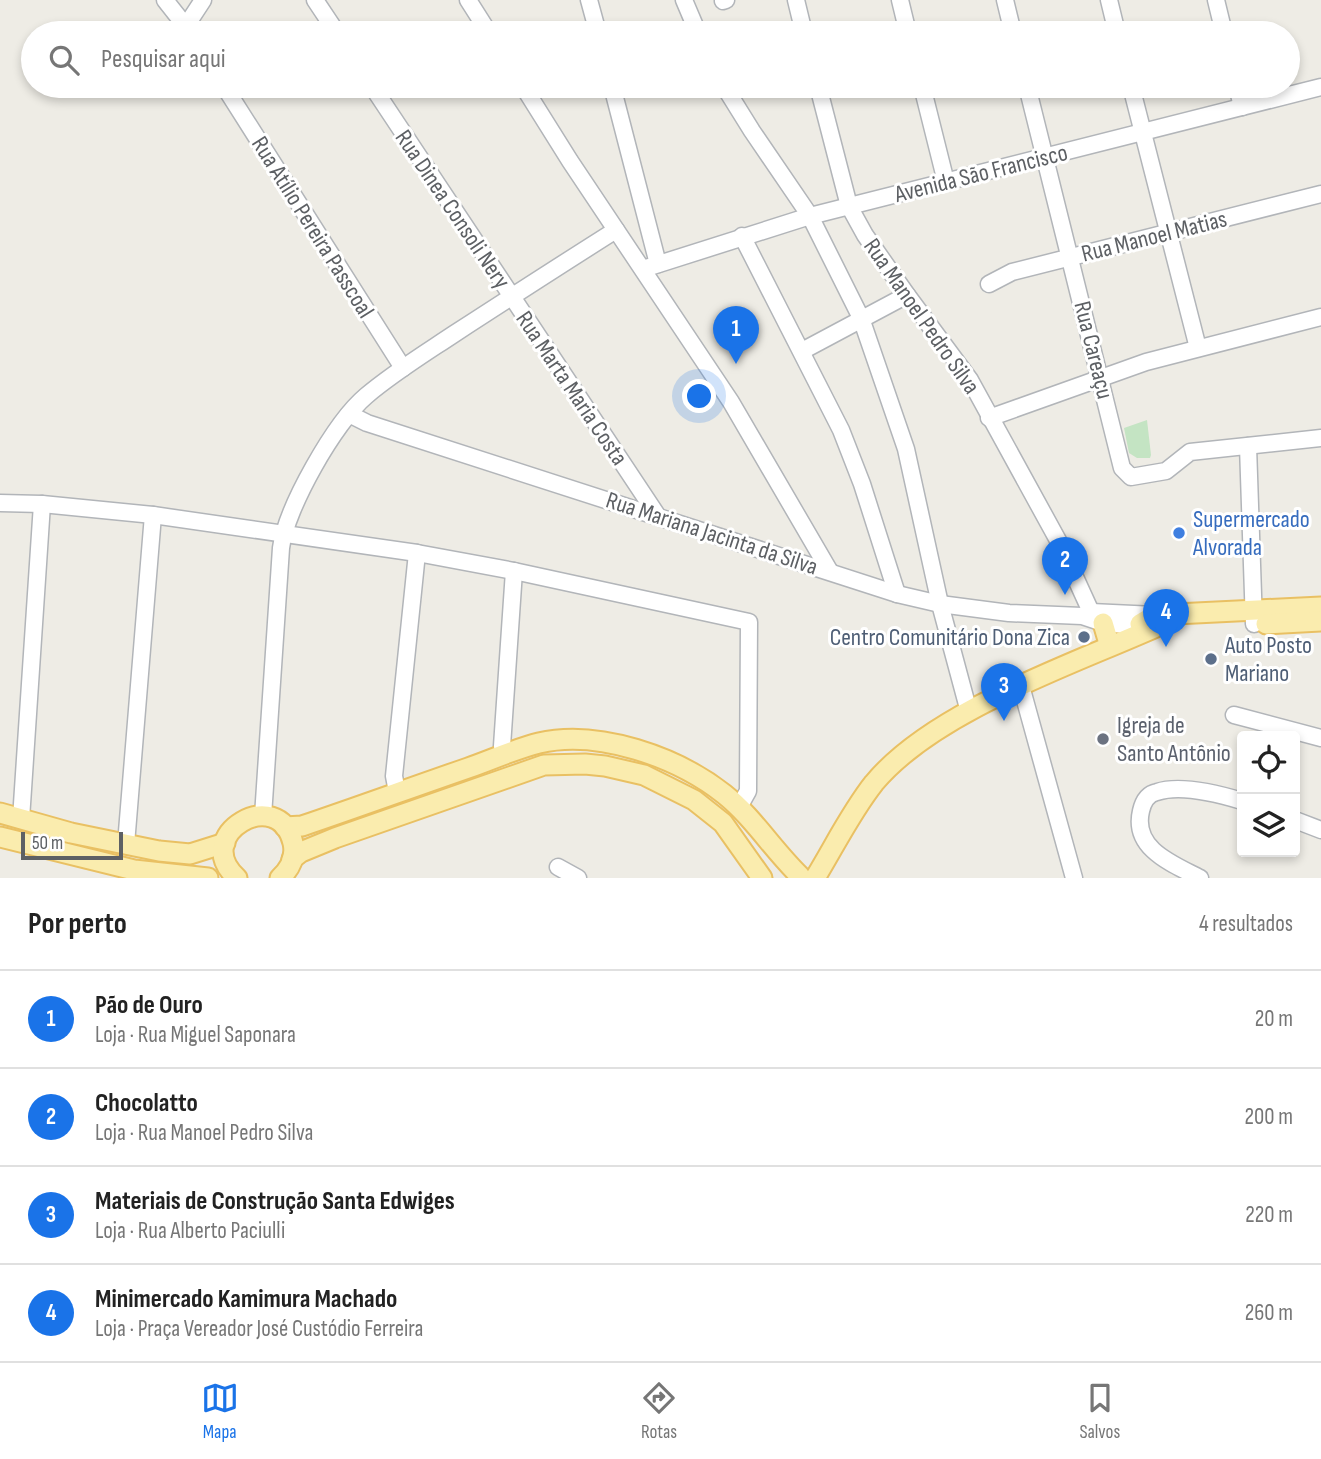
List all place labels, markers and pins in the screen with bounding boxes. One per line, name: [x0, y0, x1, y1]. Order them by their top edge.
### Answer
pin: 1: [713, 306, 759, 364]
place label: Supermercado Alvorada: [1192, 505, 1310, 562]
marker: Supermercado Alvorada: [1171, 525, 1187, 541]
pin: 2: [1042, 537, 1088, 595]
pin: 4: [1143, 589, 1189, 647]
place label: Centro Comunitário Dona Zica: [830, 623, 1070, 652]
marker: Centro Comunitário Dona Zica: [1076, 629, 1092, 645]
place label: Auto Posto Mariano: [1224, 631, 1312, 688]
marker: Auto Posto Mariano: [1203, 651, 1219, 667]
pin: 3: [981, 663, 1027, 721]
place label: Igreja de Santo Antônio: [1117, 711, 1231, 768]
marker: Igreja de Santo Antônio: [1095, 731, 1111, 747]

